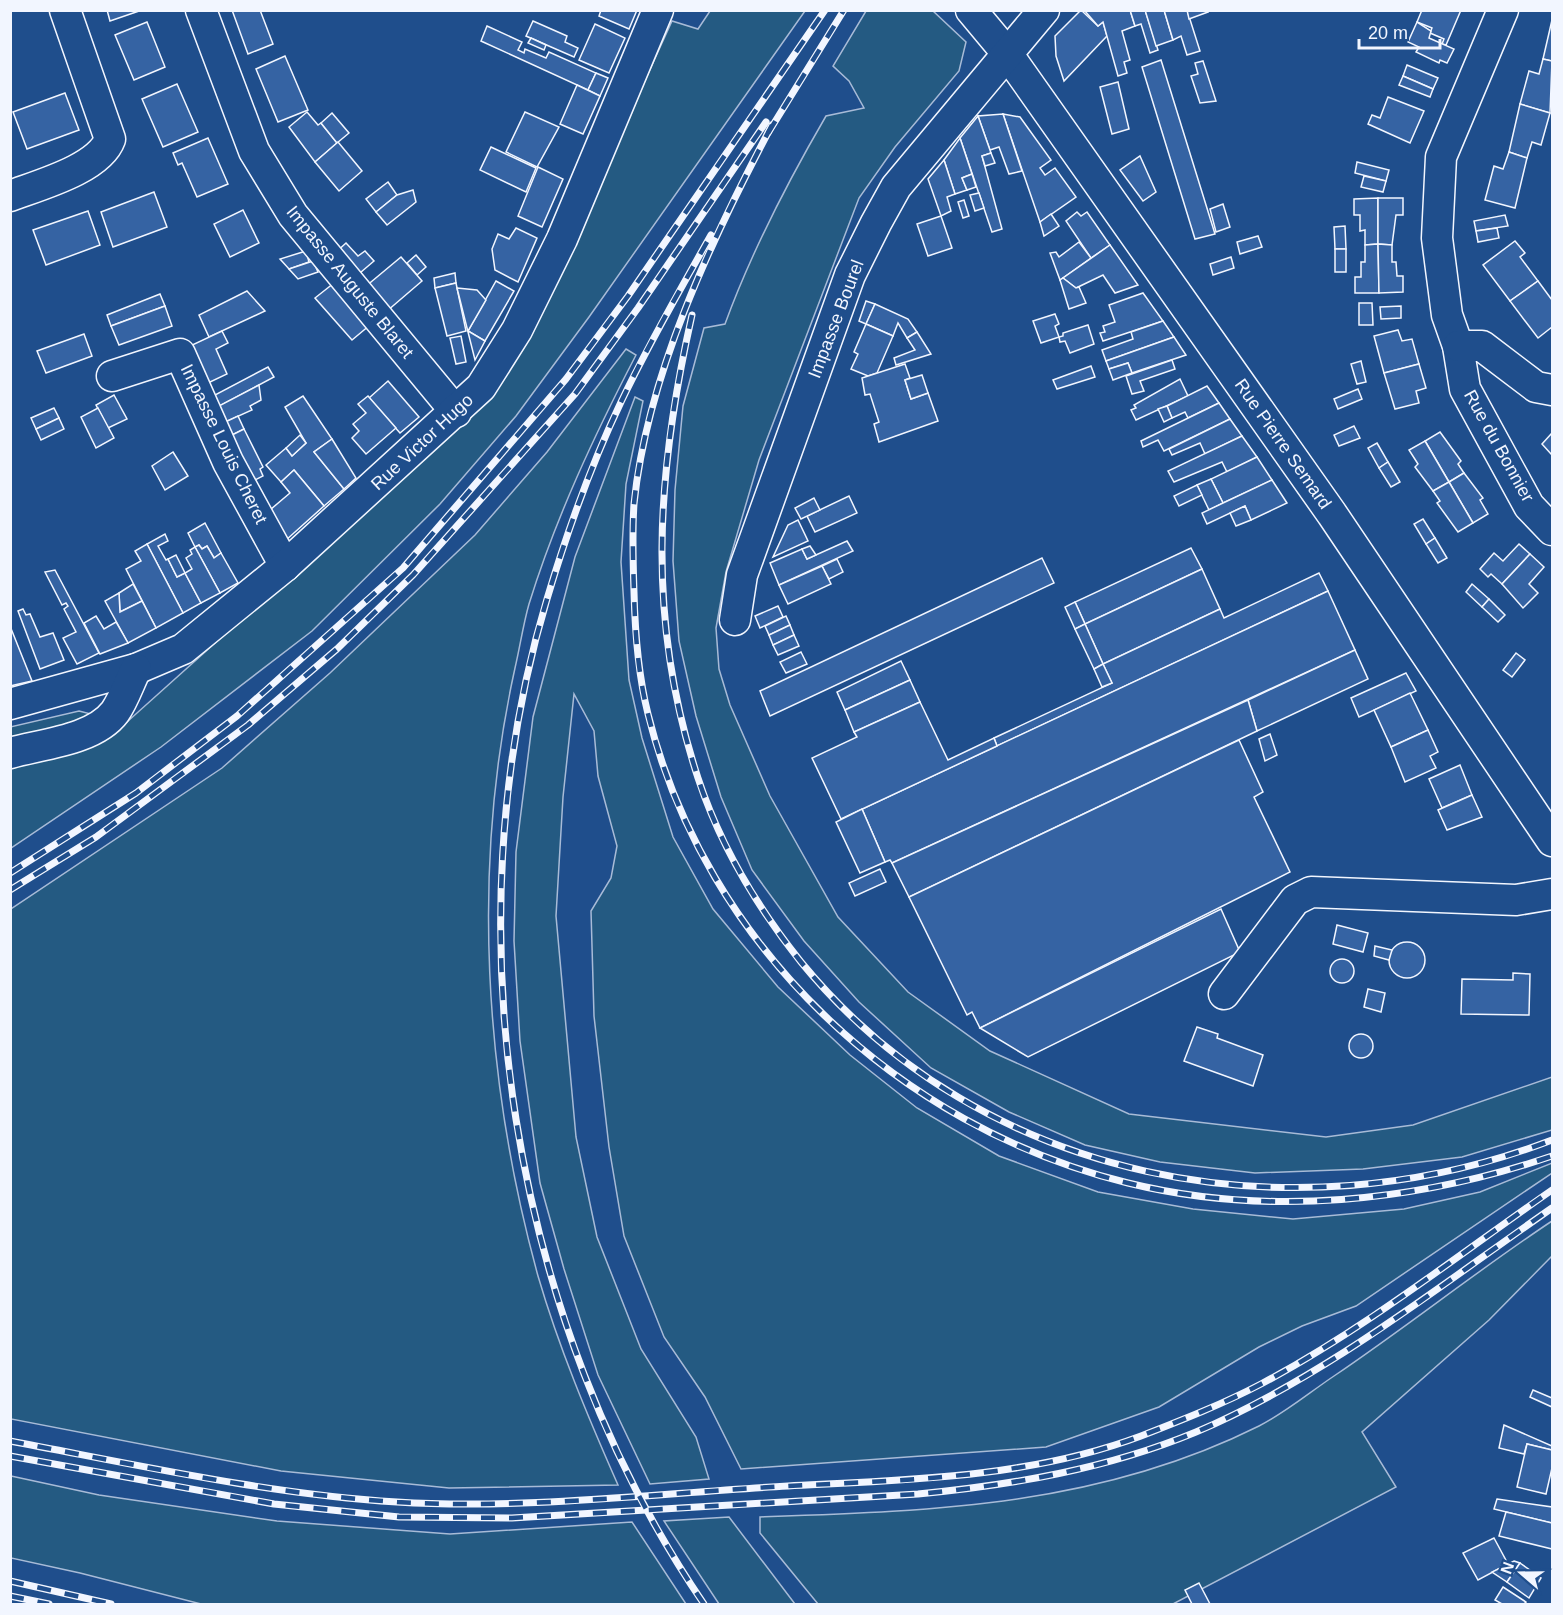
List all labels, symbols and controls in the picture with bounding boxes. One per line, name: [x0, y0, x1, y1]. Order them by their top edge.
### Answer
scale bar: [1359, 12, 1440, 50]
text: 20 m: [1368, 23, 1408, 43]
street label: Impasse Auguste Blaret: [282, 202, 418, 362]
street label: Impasse Bourel: [804, 257, 868, 381]
street label: Impasse Louis Cheret: [177, 361, 271, 527]
street label: Rue Pierre Semard: [1231, 375, 1335, 513]
street label: Rue du Bonnier: [1460, 386, 1538, 506]
street label: Rue Victor Hugo: [367, 390, 477, 494]
north arrow: [1491, 1543, 1551, 1603]
text: N: [1497, 1560, 1517, 1576]

